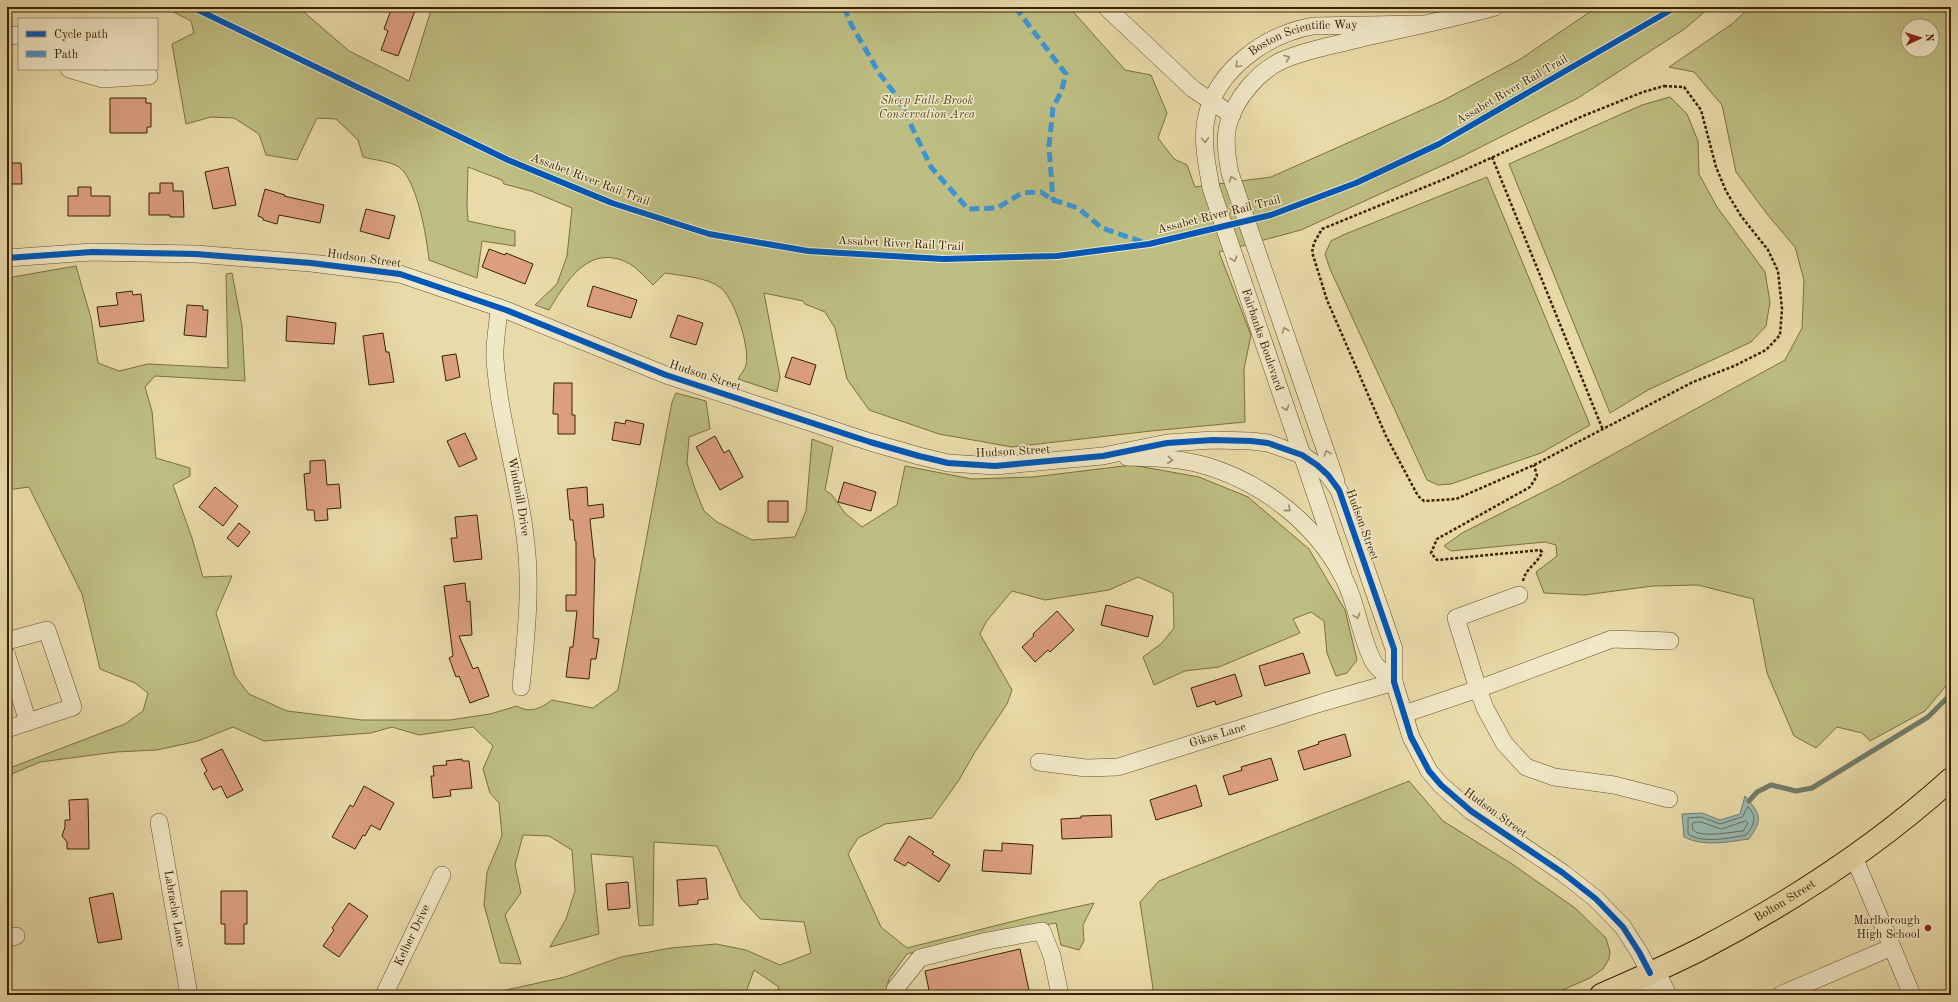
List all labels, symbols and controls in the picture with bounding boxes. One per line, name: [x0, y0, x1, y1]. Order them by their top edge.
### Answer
legend: [18, 18, 158, 70]
north arrow: [1900, 18, 1940, 58]
street label: Boston Scientific Way: [1247, 19, 1358, 58]
text: Cycle path: [54, 29, 109, 41]
text: N: [1923, 33, 1934, 43]
text: Path: [54, 49, 79, 61]
street label: Assabet River Rail Trail: [1454, 53, 1570, 127]
one-way arrow: [1284, 55, 1291, 63]
one-way arrow: [1235, 60, 1243, 67]
park label: Sheep Falls Brook Conservation Area: [879, 95, 976, 121]
one-way arrow: [1201, 137, 1209, 143]
street label: Assabet River Rail Trail: [529, 152, 651, 208]
one-way arrow: [1229, 176, 1237, 183]
street label: Assabet River Rail Trail: [1156, 194, 1282, 236]
street label: Assabet River Rail Trail: [838, 235, 964, 253]
street label: Hudson Street: [326, 248, 402, 270]
one-way arrow: [1229, 255, 1238, 262]
street label: Fairbanks Boulevard: [1239, 287, 1285, 393]
one-way arrow: [1281, 327, 1289, 334]
street label: Hudson Street: [668, 359, 742, 393]
one-way arrow: [1281, 405, 1290, 412]
street label: Hudson Street: [975, 444, 1051, 460]
one-way arrow: [1323, 450, 1331, 457]
one-way arrow: [1167, 455, 1173, 464]
street label: Windmill Drive: [505, 456, 531, 537]
street label: Hudson Street: [1344, 488, 1380, 562]
one-way arrow: [1283, 505, 1290, 512]
one-way arrow: [1353, 613, 1361, 620]
street label: Gikas Lane: [1188, 721, 1248, 750]
street label: Hudson Street: [1461, 786, 1529, 840]
street label: Labrache Lane: [161, 869, 187, 948]
street label: Bolton Street: [1753, 878, 1818, 924]
street label: Kelber Drive: [393, 903, 433, 968]
place label: Marlborough High School: [1853, 915, 1920, 941]
marker: Marlborough High School: [1923, 923, 1933, 933]

